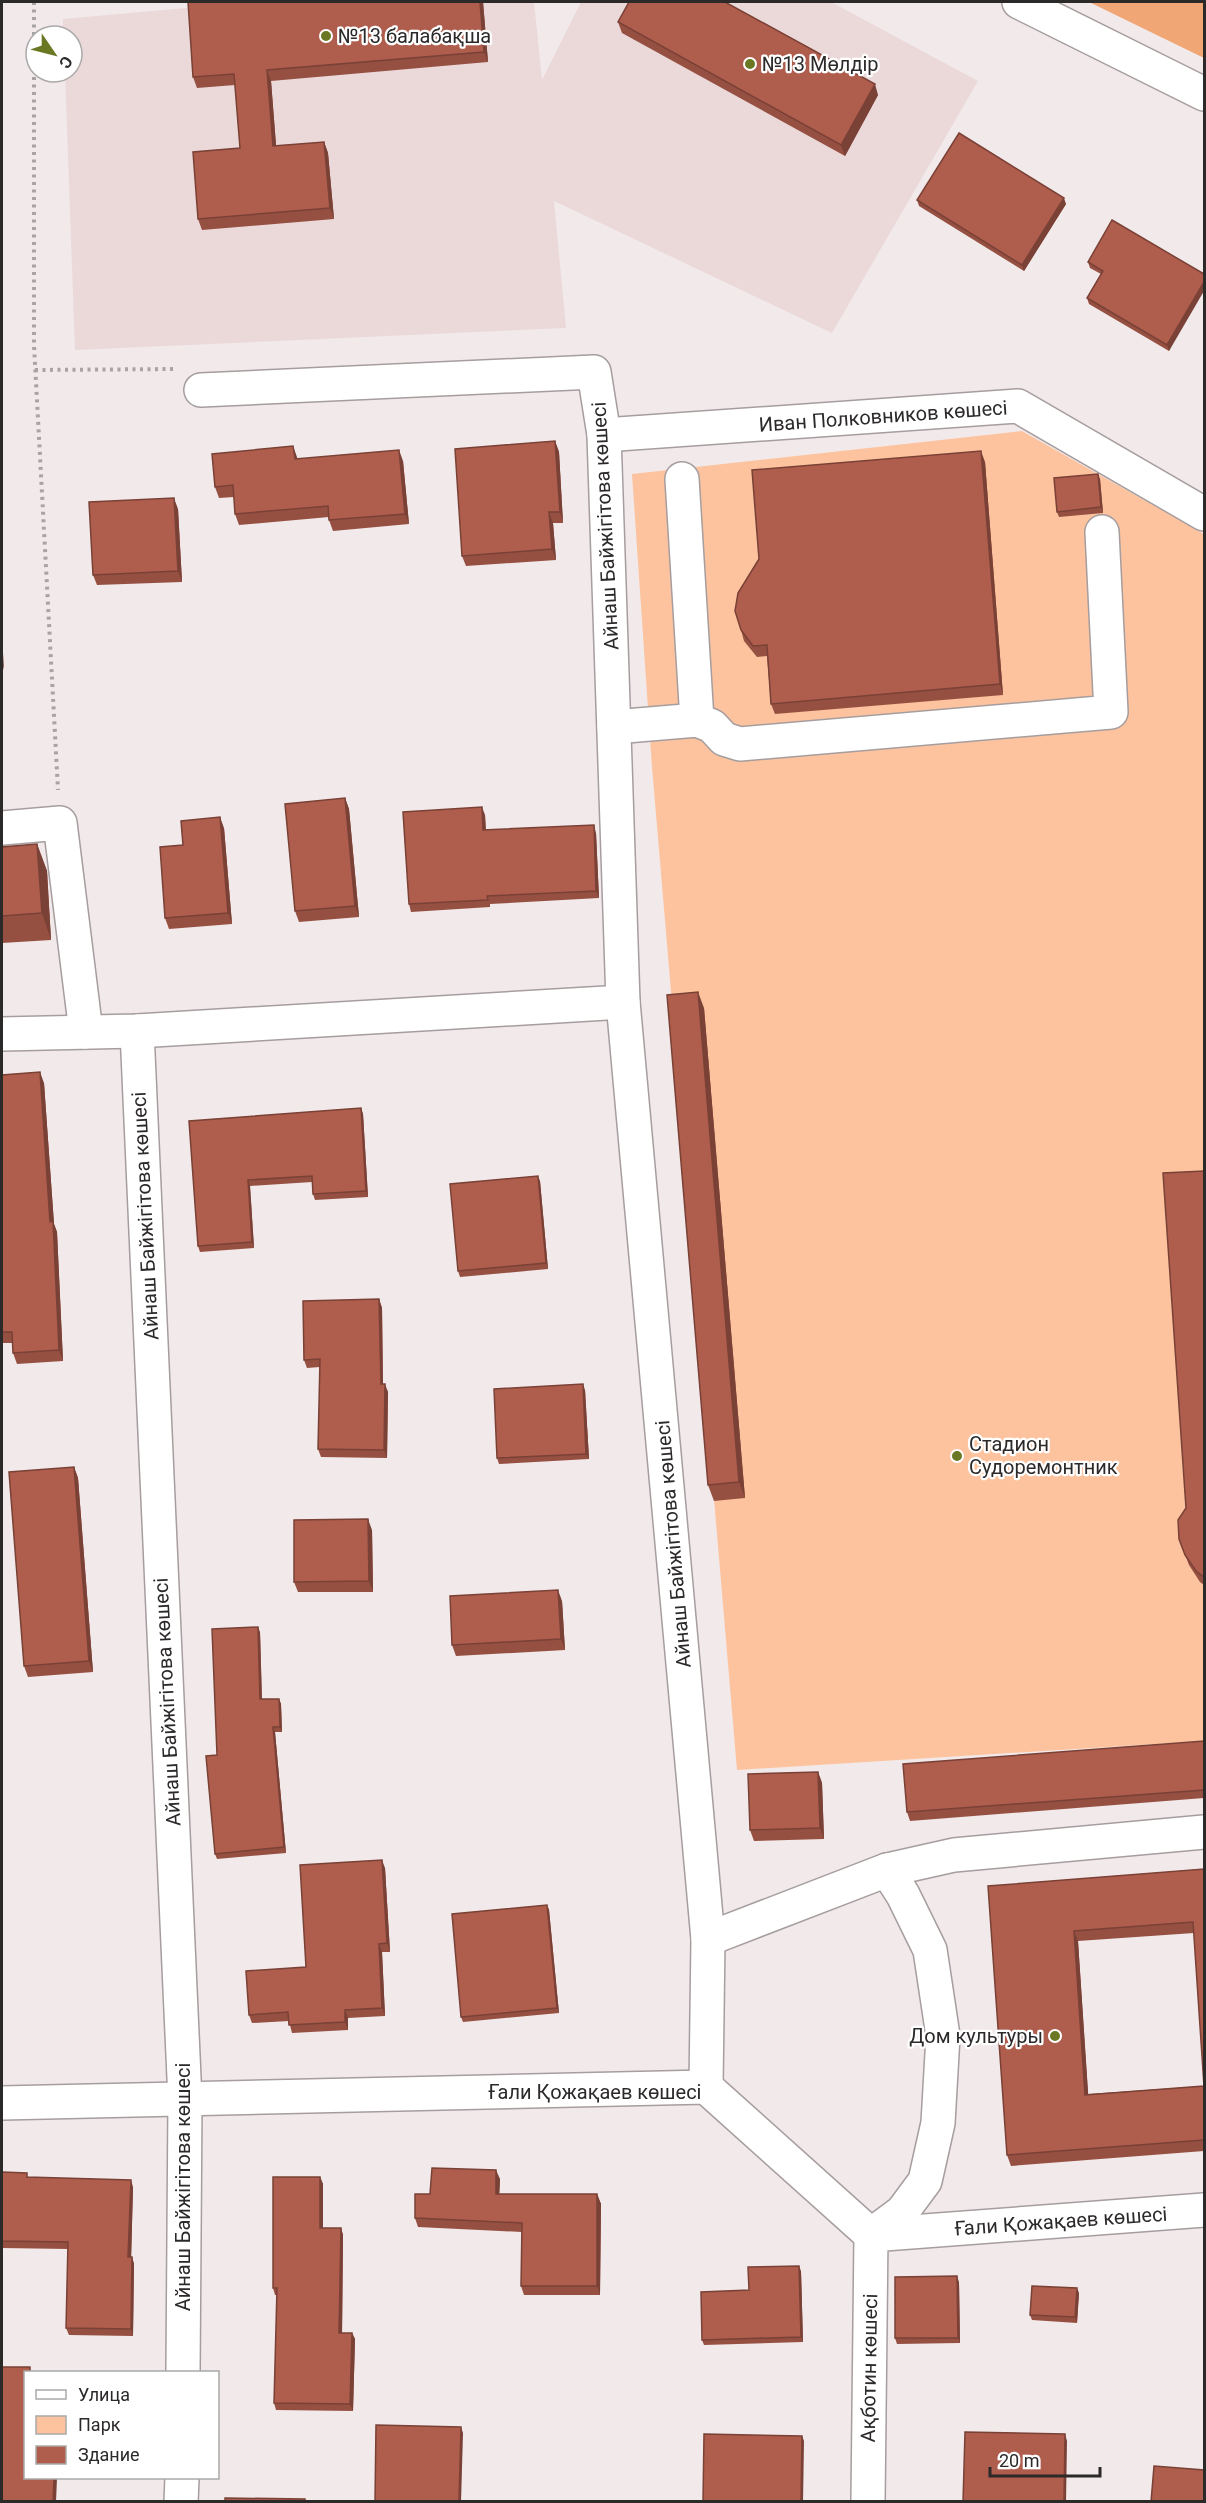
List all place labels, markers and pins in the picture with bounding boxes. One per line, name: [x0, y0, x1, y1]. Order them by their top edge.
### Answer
place label: №13 балабақша: [338, 24, 491, 48]
marker: №13 балабақша: [319, 29, 333, 43]
place label: №13 Мөлдiр: [762, 52, 879, 76]
marker: №13 Мөлдiр: [743, 57, 757, 71]
place label: Стадион Судоремонтник: [969, 1432, 1118, 1479]
marker: Стадион Судоремонтник: [950, 1449, 964, 1463]
place label: Дом культуры: [909, 2024, 1043, 2048]
marker: Дом культуры: [1048, 2029, 1062, 2043]

